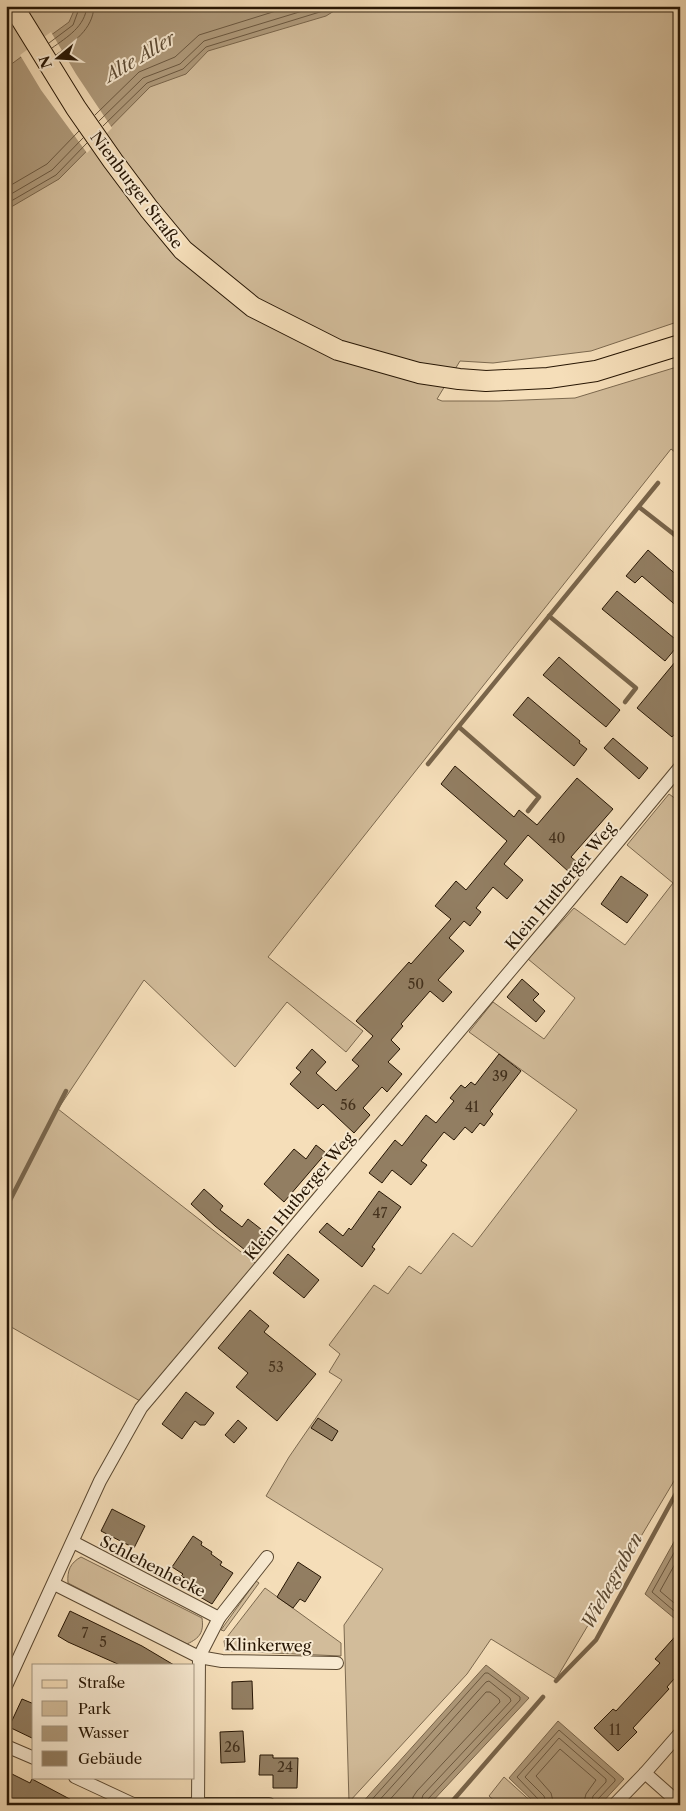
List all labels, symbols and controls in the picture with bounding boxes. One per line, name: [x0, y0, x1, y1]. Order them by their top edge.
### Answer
water label: Alte Aller: [98, 26, 181, 88]
north arrow: [32, 32, 82, 82]
text: N: [35, 53, 56, 71]
street label: Nienburger Straße: [86, 127, 188, 253]
street label: Klein Hutberger Weg: [501, 818, 620, 954]
house number: 40: [549, 829, 566, 847]
house number: 50: [408, 975, 424, 993]
house number: 39: [492, 1067, 508, 1085]
house number: 56: [340, 1096, 356, 1114]
house number: 41: [465, 1098, 479, 1116]
street label: Klein Hutberger Weg: [240, 1128, 359, 1264]
house number: 47: [373, 1204, 388, 1222]
house number: 53: [268, 1358, 284, 1376]
water label: Wiehegraben: [577, 1529, 648, 1633]
street label: Schlehenhecke: [97, 1531, 209, 1601]
house number: 7: [82, 1624, 89, 1642]
house number: 5: [99, 1633, 107, 1651]
street label: Klinkerweg: [225, 1634, 312, 1656]
legend: [32, 1664, 195, 1778]
text: Straße: [78, 1673, 125, 1692]
text: Park: [78, 1699, 112, 1718]
house number: 11: [609, 1721, 621, 1739]
text: Wasser: [77, 1723, 129, 1742]
house number: 26: [224, 1738, 240, 1756]
text: Gebäude: [78, 1749, 142, 1768]
house number: 24: [277, 1758, 293, 1776]

